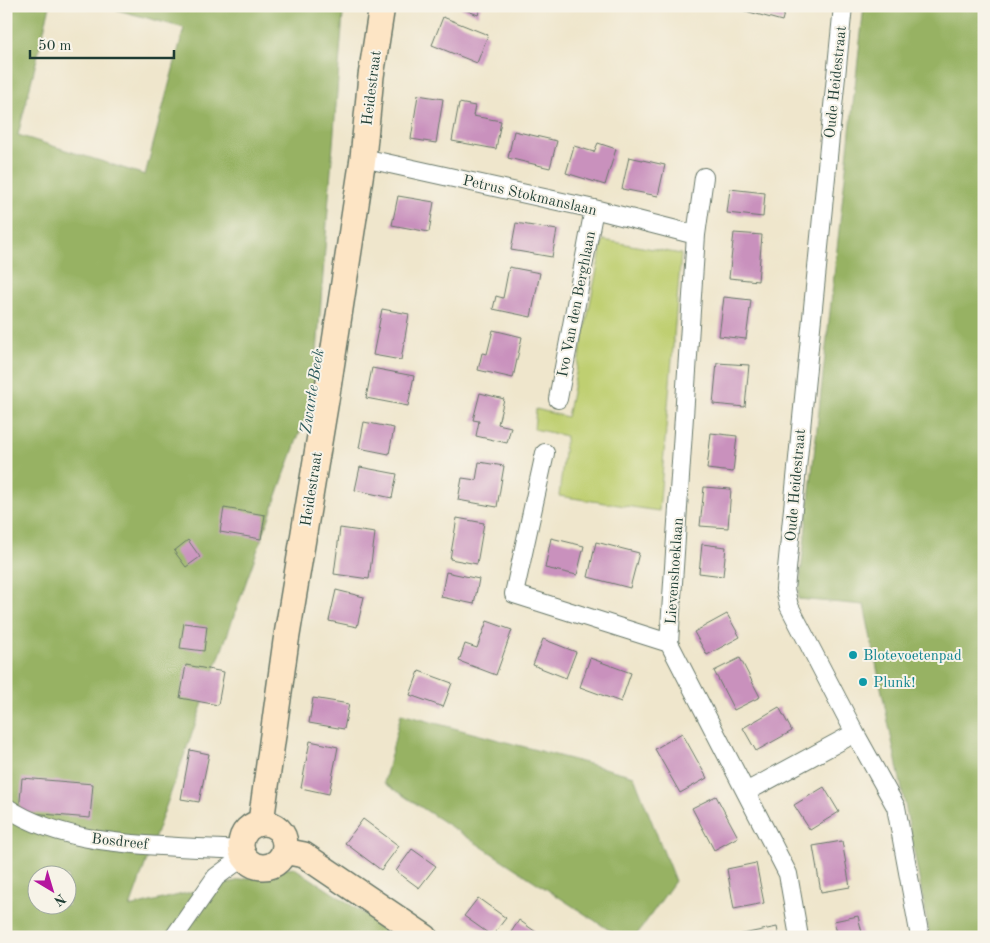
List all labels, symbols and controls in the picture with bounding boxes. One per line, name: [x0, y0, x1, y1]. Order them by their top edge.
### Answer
street label: Oude Heidestraat: [823, 25, 850, 139]
scale bar: [30, 28, 174, 60]
text: 50 m: [38, 39, 72, 54]
street label: Heidestraat: [360, 50, 385, 127]
street label: Petrus Stokmanslaan: [461, 174, 598, 219]
street label: Ivo Van den Berghlaan: [556, 230, 599, 379]
water label: Zwarte Beek: [298, 347, 328, 435]
street label: Oude Heidestraat: [784, 428, 809, 542]
street label: Heidestraat: [299, 451, 326, 528]
street label: Lievenshoeklaan: [664, 517, 687, 625]
marker: Blotevoetenpad: [847, 649, 859, 661]
place label: Blotevoetenpad: [863, 649, 962, 664]
marker: Plunk!: [857, 676, 869, 688]
place label: Plunk!: [873, 676, 915, 691]
street label: Bosdreef: [91, 832, 150, 853]
north arrow: [28, 866, 78, 916]
text: N: [51, 891, 68, 908]

